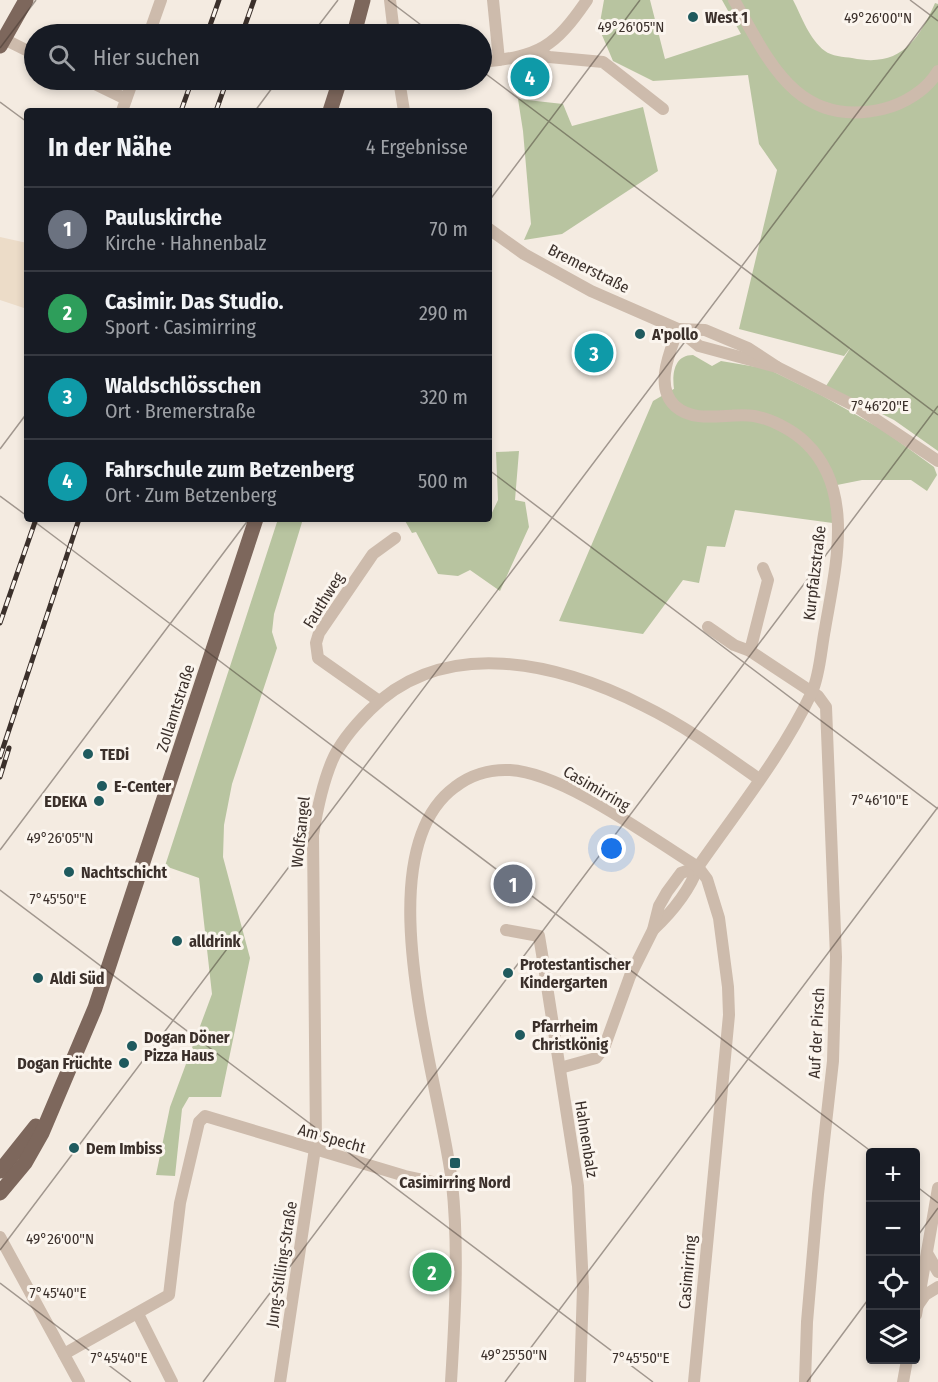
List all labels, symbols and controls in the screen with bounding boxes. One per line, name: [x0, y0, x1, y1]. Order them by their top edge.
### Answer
place label: West 1: [705, 8, 748, 27]
text: 49°26'00"N: [844, 9, 912, 27]
marker: West 1: [686, 10, 700, 24]
text: 49°26'05"N: [598, 18, 664, 36]
search box: [24, 24, 492, 90]
icon: search: [45, 41, 78, 74]
text: Hier suchen: [93, 44, 200, 71]
pin: 4: [510, 54, 550, 100]
text: In der Nähe: [48, 132, 172, 163]
text: 4 Ergebnisse: [366, 135, 468, 159]
text: Pauluskirche: [105, 204, 222, 231]
text: 1: [63, 217, 72, 241]
text: 70 m: [430, 217, 468, 241]
text: Kirche · Hahnenbalz: [105, 231, 267, 255]
street label: Bremerstraße: [545, 240, 633, 297]
text: Casimir. Das Studio.: [105, 288, 284, 315]
text: 2: [63, 301, 72, 325]
text: 290 m: [419, 301, 468, 325]
text: Sport · Casimirring: [105, 315, 256, 339]
place label: A'pollo: [651, 325, 699, 344]
marker: A'pollo: [633, 327, 647, 341]
pin: 3: [574, 330, 614, 376]
text: Waldschlösschen: [105, 372, 261, 399]
text: 3: [63, 385, 72, 409]
text: 320 m: [420, 385, 468, 409]
text: 7°46'20"E: [851, 397, 909, 415]
text: Ort · Bremerstraße: [105, 399, 256, 423]
text: Fahrschule zum Betzenberg: [105, 456, 354, 483]
text: 4: [62, 469, 73, 493]
text: 500 m: [418, 469, 468, 493]
text: Ort · Zum Betzenberg: [105, 483, 276, 507]
street label: Kurpfalzstraße: [799, 525, 830, 621]
street label: Fauthweg: [299, 569, 348, 632]
street label: Zollamtstraße: [152, 662, 199, 754]
place label: TEDi: [100, 745, 129, 764]
marker: TEDi: [81, 747, 95, 761]
street label: Casimirring: [560, 762, 634, 815]
place label: E-Center: [114, 777, 171, 796]
marker: E-Center: [95, 779, 109, 793]
text: 7°46'10"E: [852, 791, 908, 809]
place label: EDEKA: [44, 792, 87, 811]
marker: EDEKA: [92, 794, 106, 808]
street label: Wolfsangel: [287, 795, 314, 869]
text: 49°26'05"N: [27, 829, 93, 847]
your location: [597, 834, 626, 863]
pin: 1: [494, 862, 532, 906]
place label: Nachtschicht: [81, 863, 167, 882]
marker: Nachtschicht: [62, 865, 76, 879]
text: 7°45'50"E: [29, 890, 87, 908]
place label: alldrink: [189, 932, 242, 951]
marker: alldrink: [170, 934, 184, 948]
place label: Protestantischer Kindergarten: [520, 955, 631, 992]
marker: Protestantischer Kindergarten: [501, 966, 515, 980]
place label: Aldi Süd: [49, 969, 105, 988]
marker: Aldi Süd: [31, 971, 45, 985]
street label: Auf der Pirsch: [805, 987, 828, 1079]
place label: Pfarrheim Christkönig: [532, 1017, 608, 1054]
place label: Dogan Döner Pizza Haus: [144, 1028, 230, 1065]
marker: Pfarrheim Christkönig: [513, 1028, 527, 1042]
marker: Dogan Döner Pizza Haus: [125, 1039, 139, 1053]
place label: Dogan Früchte: [17, 1054, 112, 1073]
marker: Dogan Früchte: [117, 1056, 131, 1070]
street label: Hahnenbalz: [571, 1099, 602, 1179]
street label: Am Specht: [296, 1120, 369, 1157]
place label: Dem Imbiss: [86, 1139, 162, 1158]
marker: Dem Imbiss: [67, 1141, 81, 1155]
map controls: [866, 1148, 920, 1364]
button: +: [866, 1148, 920, 1202]
marker: Casimirring Nord: [448, 1156, 462, 1170]
place label: Casimirring Nord: [399, 1173, 511, 1192]
street label: Jung-Stilling-Straße: [262, 1200, 301, 1328]
button: −: [866, 1202, 920, 1256]
text: 49°26'00"N: [26, 1230, 94, 1248]
street label: Casimirring: [675, 1234, 700, 1310]
pin: 2: [412, 1250, 452, 1294]
button: locate: [866, 1256, 920, 1310]
text: 7°45'40"E: [30, 1284, 86, 1302]
button: layers: [866, 1310, 920, 1364]
text: 49°25'50"N: [481, 1346, 547, 1364]
text: 7°45'40"E: [91, 1349, 147, 1367]
text: 7°45'50"E: [612, 1349, 670, 1367]

